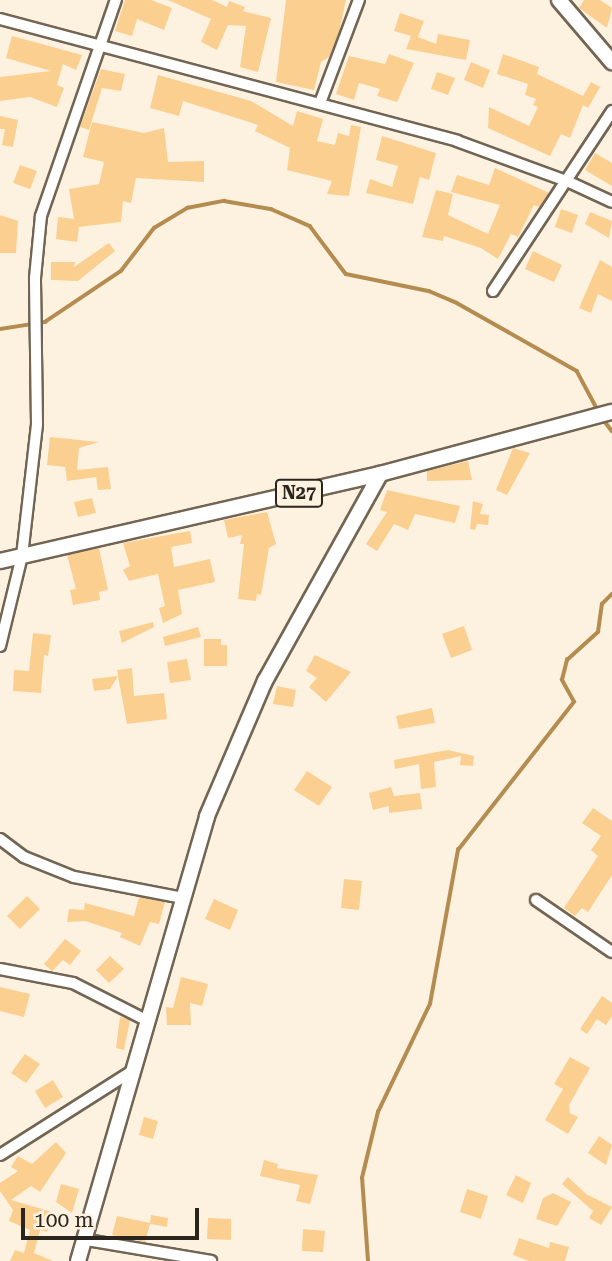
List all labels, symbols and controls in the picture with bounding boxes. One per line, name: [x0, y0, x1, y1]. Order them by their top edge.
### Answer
road number: N27: [274, 478, 324, 508]
scale bar: [24, 1194, 203, 1238]
text: 100 m: [34, 1208, 94, 1232]

